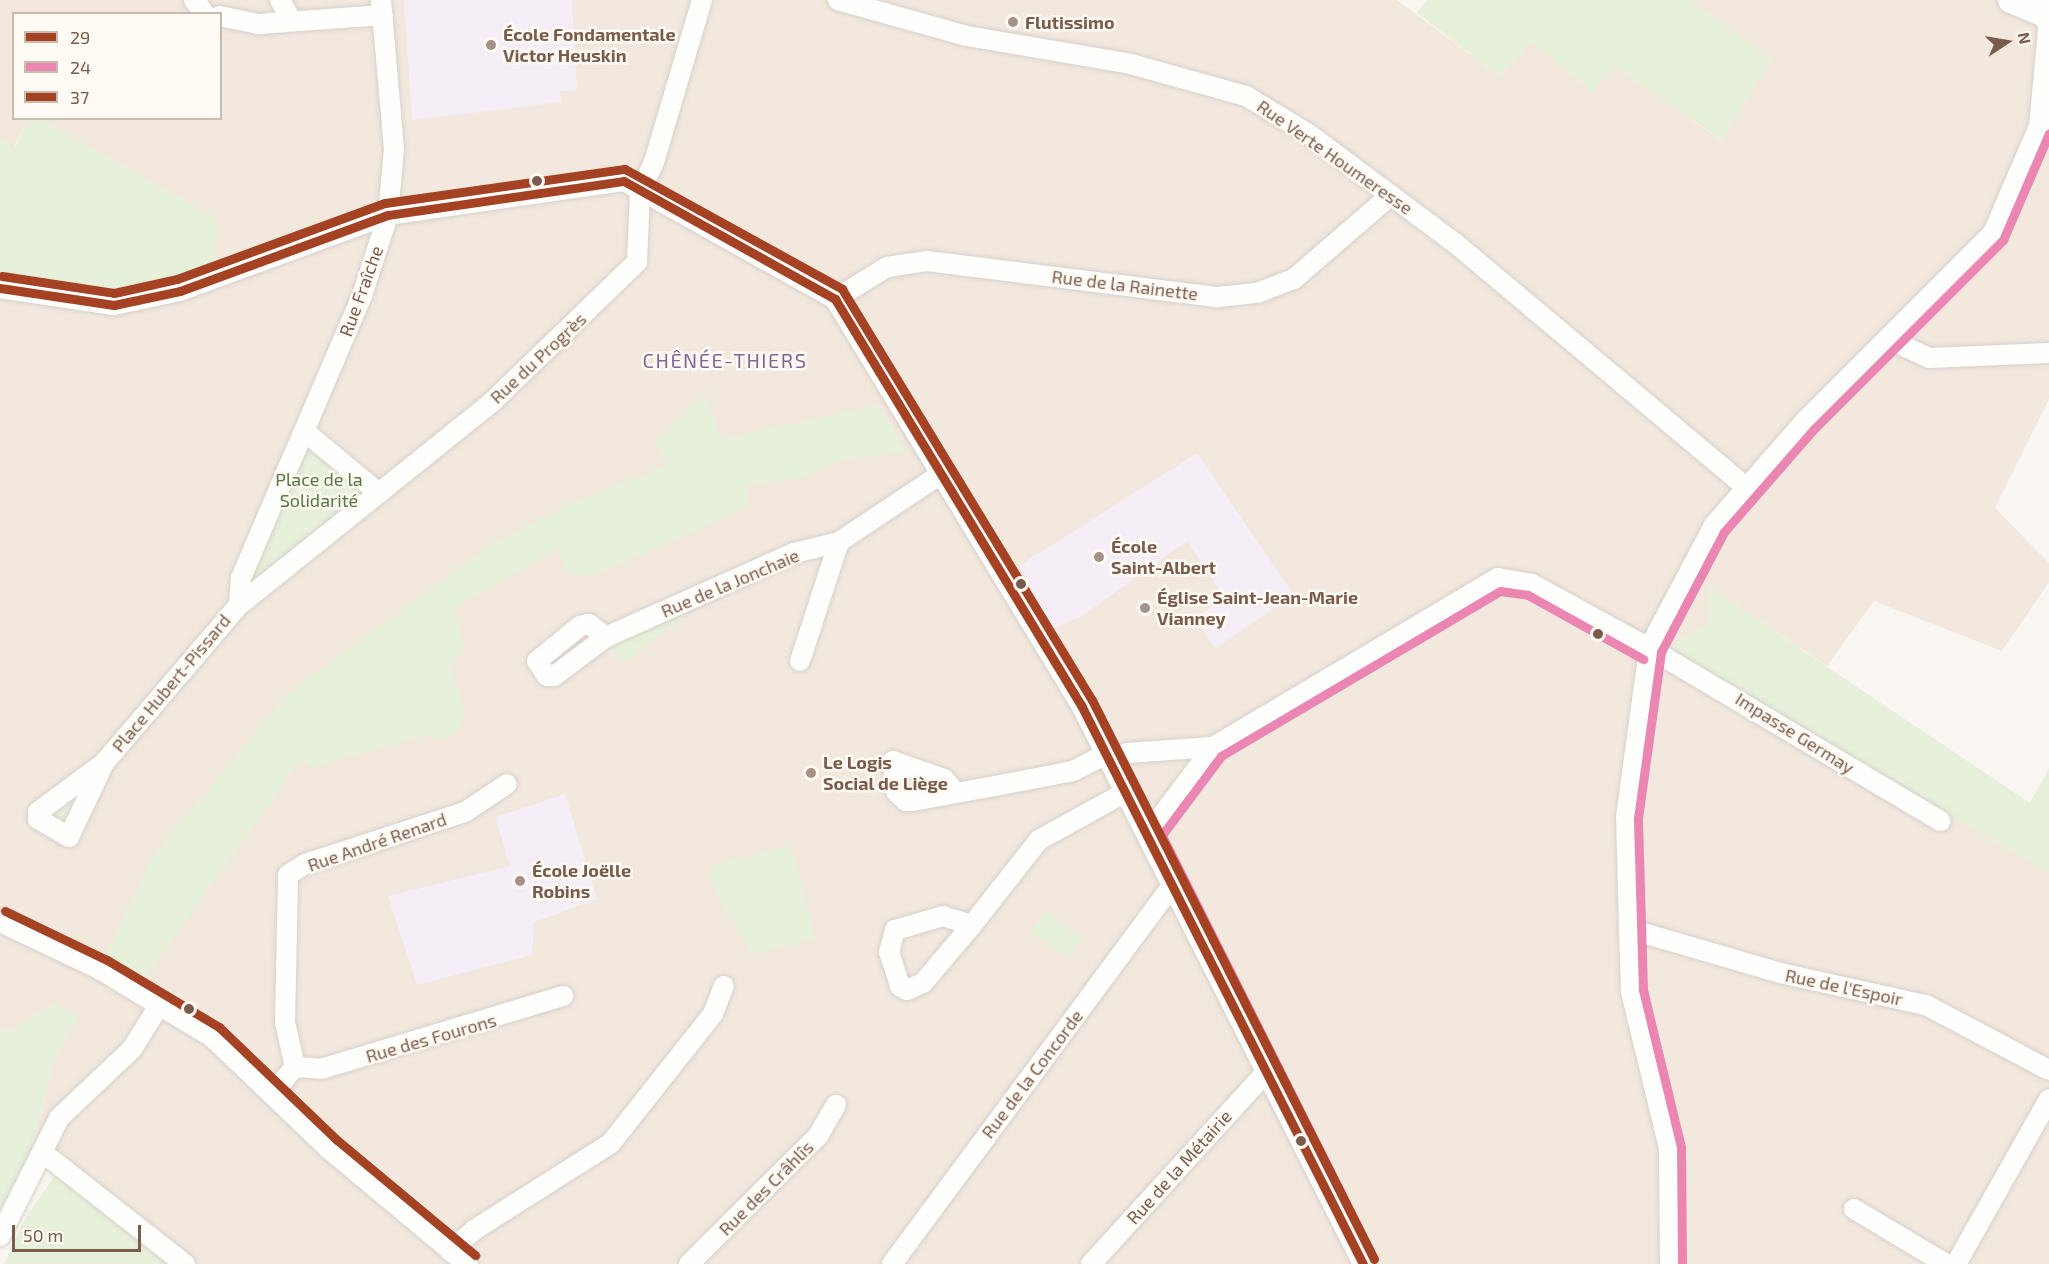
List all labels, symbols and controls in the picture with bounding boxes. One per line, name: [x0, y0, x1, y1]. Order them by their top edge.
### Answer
place label: Flutissimo: [1025, 11, 1115, 33]
legend: [12, 12, 222, 120]
north arrow: [1977, 12, 2037, 72]
marker: Flutissimo: [1006, 15, 1020, 29]
place label: École Fondamentale Victor Heuskin: [503, 24, 676, 66]
text: 29: [70, 26, 90, 48]
text: N: [2015, 31, 2036, 46]
marker: École Fondamentale Victor Heuskin: [484, 38, 498, 52]
text: 24: [70, 56, 91, 78]
text: 37: [70, 86, 89, 108]
street label: Rue Verte Houmeresse: [1253, 95, 1417, 219]
unlabelled marker: [531, 175, 543, 187]
street label: Rue Fraîche: [335, 243, 387, 339]
street label: Rue de la Rainette: [1051, 265, 1199, 305]
street label: Rue du Progrès: [486, 308, 590, 408]
district label: CHÊNÉE-THIERS: [643, 348, 807, 372]
park label: Place de la Solidarité: [275, 469, 363, 512]
place label: École Saint-Albert: [1111, 536, 1216, 578]
street label: Rue de la Jonchaie: [657, 544, 803, 622]
marker: École Saint-Albert: [1092, 550, 1106, 564]
unlabelled marker: [1015, 578, 1027, 590]
place label: Église Saint-Jean-Marie Vianney: [1157, 587, 1358, 630]
marker: Église Saint-Jean-Marie Vianney: [1138, 601, 1152, 615]
street label: Place Hubert-Pissard: [107, 610, 235, 756]
unlabelled marker: [1592, 628, 1604, 640]
street label: Impasse Germay: [1732, 688, 1858, 778]
place label: Le Logis Social de Liège: [823, 752, 948, 795]
marker: Le Logis Social de Liège: [804, 766, 818, 780]
street label: Rue André Renard: [304, 808, 450, 876]
place label: École Joëlle Robins: [532, 860, 631, 902]
marker: École Joëlle Robins: [513, 874, 527, 888]
street label: Rue de l'Espoir: [1783, 964, 1905, 1010]
unlabelled marker: [183, 1003, 195, 1015]
street label: Rue de la Concorde: [977, 1006, 1087, 1142]
street label: Rue des Fourons: [363, 1009, 499, 1067]
street label: Rue de la Métairie: [1122, 1105, 1236, 1229]
unlabelled marker: [1295, 1135, 1307, 1147]
street label: Rue des Crâhlîs: [714, 1136, 818, 1240]
scale bar: [15, 1213, 144, 1251]
text: 50 m: [23, 1224, 63, 1246]

